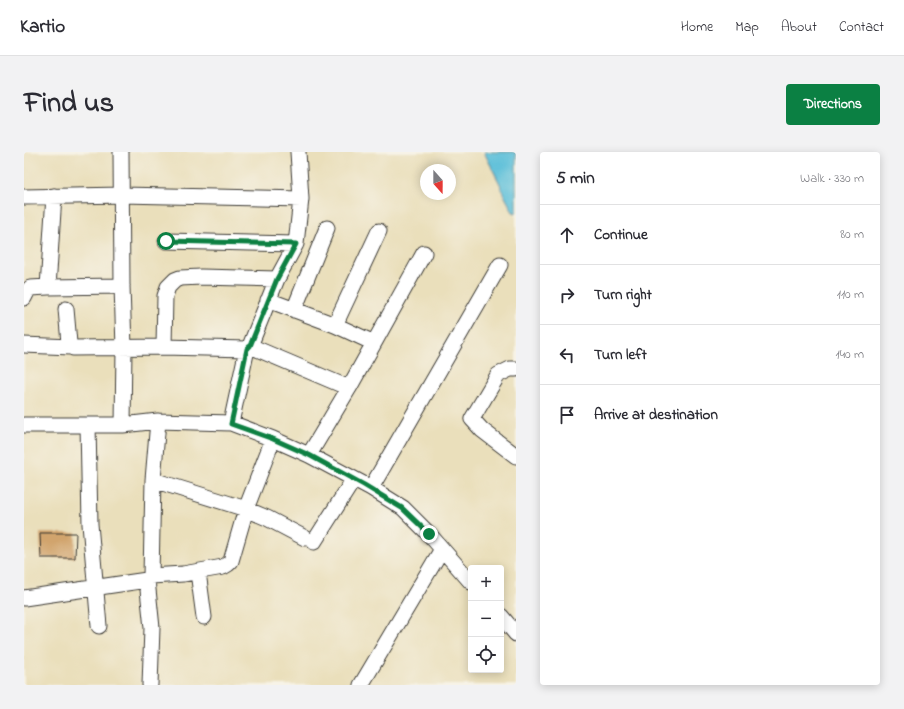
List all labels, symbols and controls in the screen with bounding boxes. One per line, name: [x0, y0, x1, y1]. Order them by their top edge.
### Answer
text: Kartio: [20, 14, 65, 41]
text: Home: [681, 17, 713, 38]
text: Map: [735, 17, 759, 38]
text: About: [781, 17, 817, 38]
text: Contact: [839, 17, 884, 38]
text: Find us: [24, 84, 114, 125]
button: Directions: [786, 84, 880, 125]
north arrow: [420, 164, 456, 200]
text: 5 min: [556, 166, 595, 191]
text: Walk · 330 m: [800, 169, 864, 188]
icon: ahead: [556, 224, 578, 246]
text: Continue: [594, 224, 648, 246]
text: 80 m: [840, 225, 864, 244]
route start: [157, 232, 175, 250]
icon: right: [556, 284, 578, 306]
text: Turn right: [594, 284, 652, 306]
text: 110 m: [837, 285, 864, 304]
icon: left: [556, 344, 578, 366]
text: Turn left: [594, 344, 647, 366]
text: 140 m: [836, 345, 864, 364]
icon: arrive: [556, 404, 578, 426]
text: Arrive at destination: [594, 404, 718, 426]
route end: [420, 525, 438, 543]
map controls: [468, 565, 504, 673]
button: +: [468, 565, 504, 601]
button: −: [468, 601, 504, 637]
button: locate: [468, 637, 504, 673]

